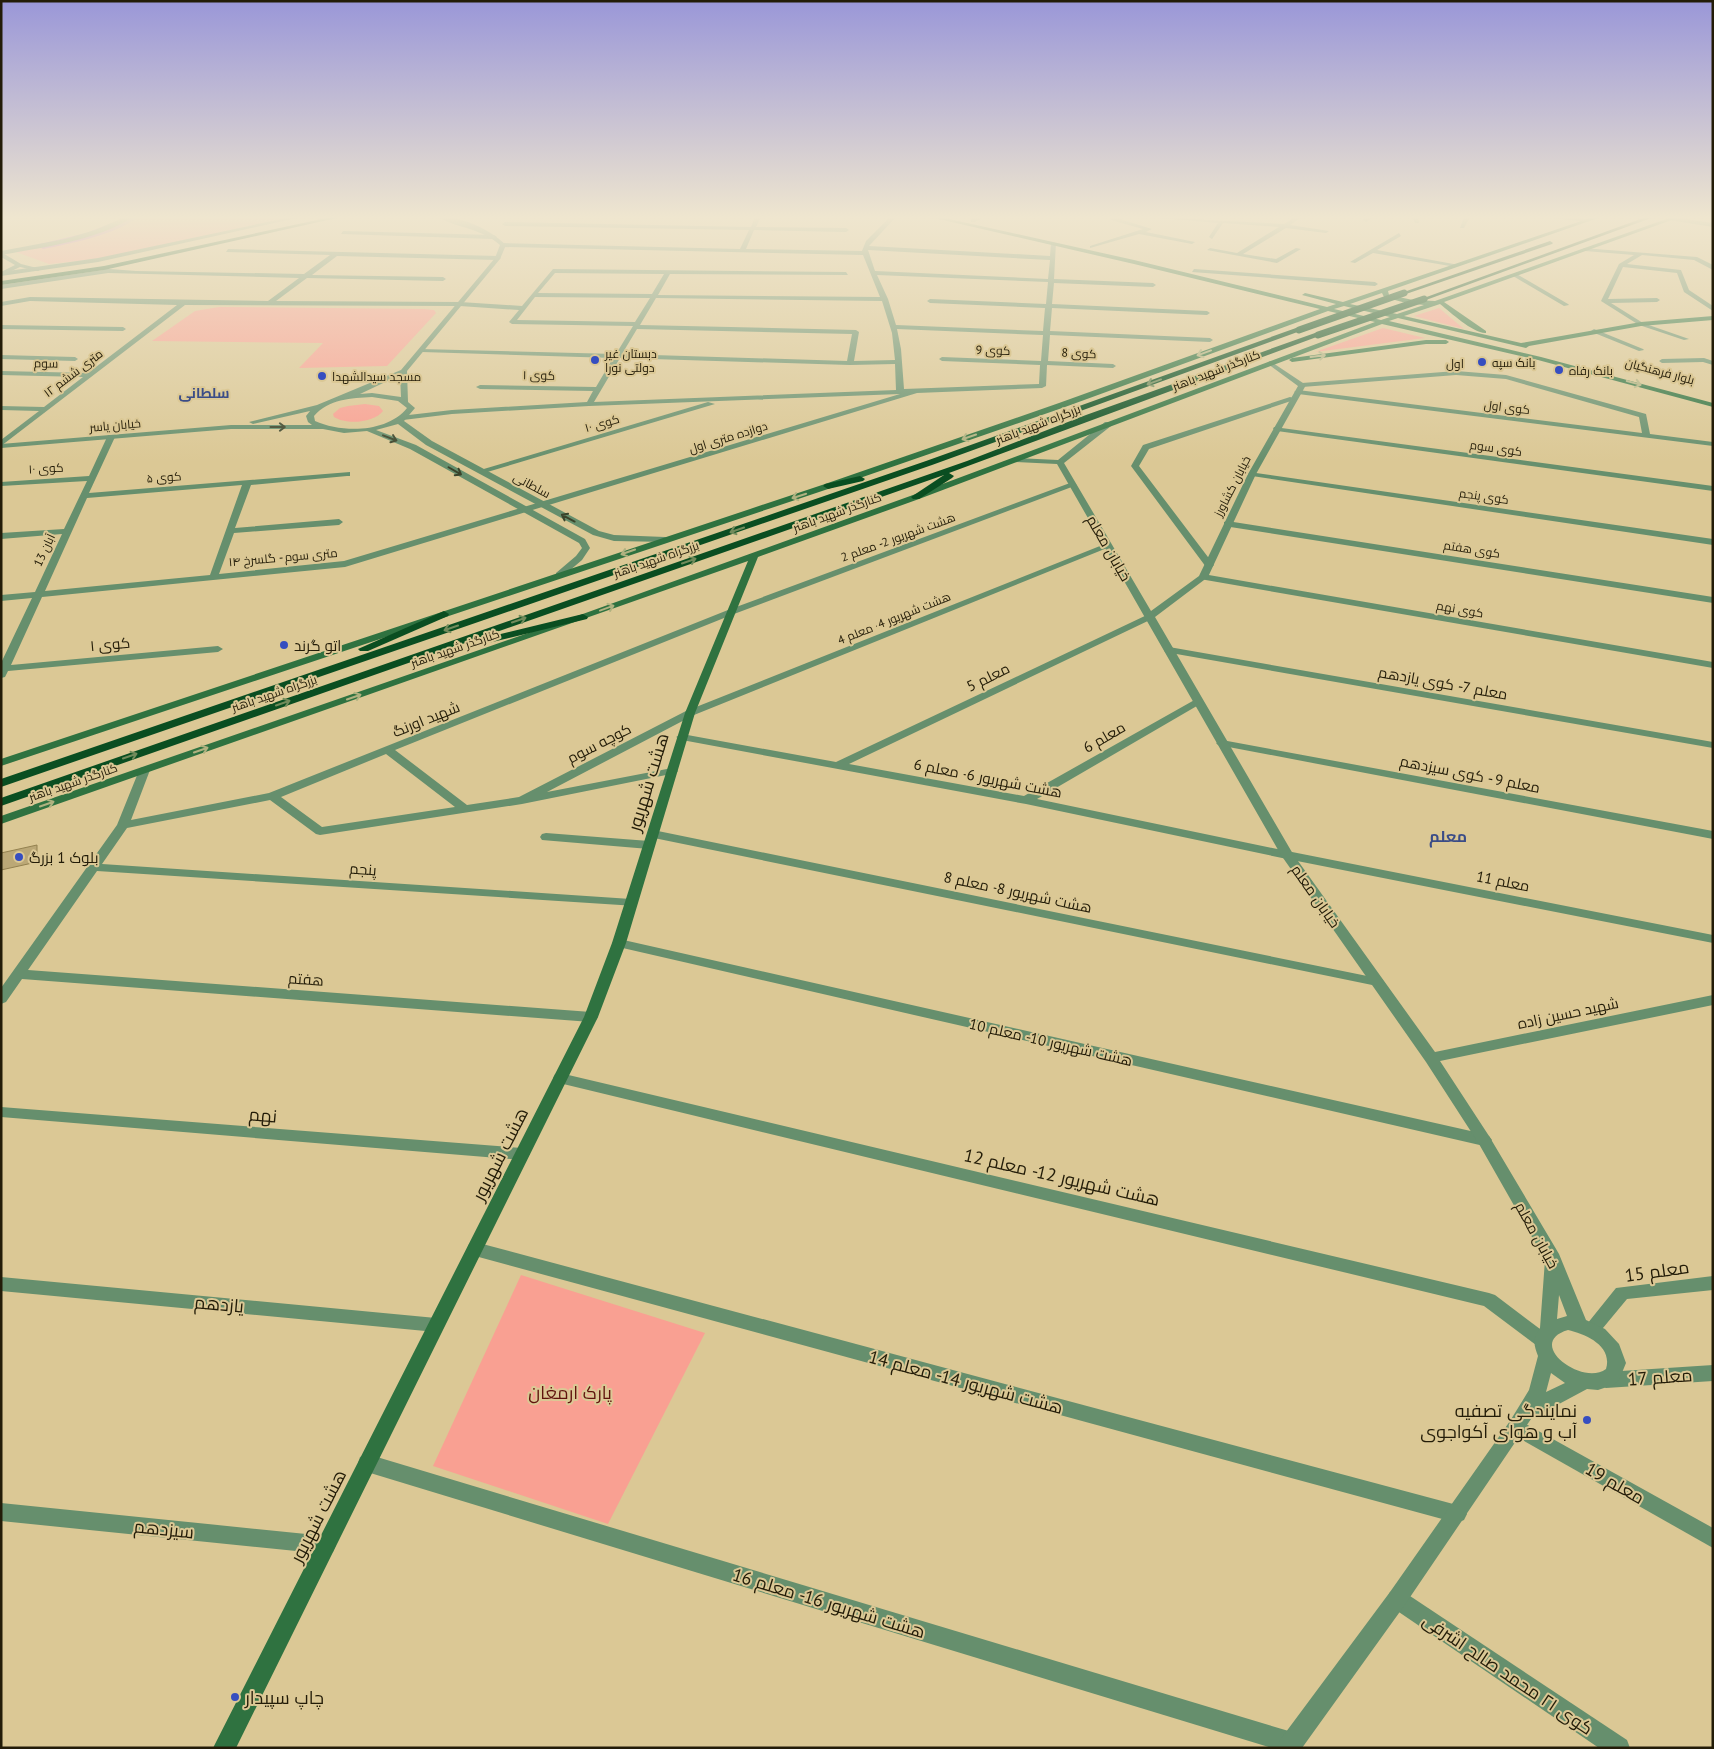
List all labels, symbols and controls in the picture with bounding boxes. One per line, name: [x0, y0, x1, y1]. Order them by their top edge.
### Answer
street label: کوی 9: [975, 342, 1011, 358]
street label: کوی 8: [1061, 345, 1097, 361]
street label: ۱۲ متری ششم: [40, 346, 106, 401]
place label: دبستان غیر دولتی نورا: [604, 346, 657, 375]
street label: کنارگذر شهید باهنر: [1169, 346, 1262, 394]
one-way arrow: [1197, 349, 1213, 358]
one-way arrow: [1310, 351, 1326, 361]
marker: دبستان غیر دولتی نورا: [589, 354, 601, 366]
street label: سوم: [34, 355, 58, 372]
place label: بانک سپه: [1492, 355, 1535, 371]
street label: بلوار فرهنگیان: [1624, 355, 1696, 387]
street label: اول: [1446, 356, 1464, 371]
marker: بانک سپه: [1476, 356, 1488, 368]
place label: بانک رفاه: [1569, 363, 1613, 378]
marker: بانک رفاه: [1553, 364, 1565, 376]
street label: کوی ۱: [523, 367, 555, 383]
place label: مسجد سیدالشهدا: [332, 369, 421, 384]
marker: مسجد سیدالشهدا: [316, 370, 328, 382]
one-way arrow: [1147, 378, 1162, 387]
one-way arrow: [1626, 379, 1642, 388]
district label: سلطانی: [178, 384, 230, 402]
street label: کوی اول: [1483, 397, 1531, 417]
street label: بزرگراه شهید باهنر: [993, 401, 1082, 447]
street label: کوی ۱۰: [583, 411, 621, 435]
street label: خیابان یاسر: [88, 415, 141, 435]
street label: دوازده متری اول: [687, 418, 769, 456]
one-way arrow: [270, 422, 286, 432]
one-way arrow: [962, 433, 977, 442]
one-way arrow: [382, 434, 397, 443]
street label: کوی سوم: [1469, 437, 1523, 460]
street label: خیابان کشاورز: [1210, 453, 1254, 520]
street label: کوی ۱۰: [28, 460, 64, 476]
one-way arrow: [447, 466, 462, 476]
street label: کوی ۵: [146, 468, 182, 486]
street label: سلطانی: [511, 469, 553, 501]
street label: کوی پنجم: [1458, 485, 1510, 509]
street label: کنارگذر شهید باهنر: [790, 489, 883, 535]
one-way arrow: [791, 491, 807, 501]
street label: هشت شهریور 2- معلم 2: [839, 509, 958, 566]
street label: خیابان معلم: [1082, 512, 1136, 585]
one-way arrow: [561, 513, 576, 522]
one-way arrow: [730, 526, 745, 535]
street label: 13 آبان: [30, 531, 58, 569]
street label: بزرگراه شهید باهنر: [610, 537, 701, 581]
street label: کوی هفتم: [1442, 537, 1501, 562]
street label: ۱۴ متری سوم - گلسرخ: [228, 545, 338, 570]
one-way arrow: [621, 548, 636, 557]
one-way arrow: [681, 556, 696, 565]
street label: هشت شهریور 4- معلم 4: [835, 588, 953, 648]
street label: کوی نهم: [1435, 597, 1485, 621]
one-way arrow: [598, 603, 614, 612]
one-way arrow: [511, 615, 527, 625]
one-way arrow: [444, 624, 459, 633]
street label: کنارگذر شهید باهنر: [408, 626, 501, 671]
street label: کوی ۱: [89, 633, 131, 656]
place label: اتو گرند: [294, 636, 341, 655]
marker: اتو گرند: [278, 639, 290, 651]
street label: معلم 5: [963, 658, 1013, 696]
street label: معلم 7- کوی یازدهم: [1377, 662, 1509, 705]
street label: بزرگراه شهید باهنر: [228, 671, 319, 715]
one-way arrow: [346, 692, 361, 701]
street label: شهید اورنگ: [389, 697, 463, 742]
one-way arrow: [275, 698, 290, 707]
street label: معلم 6: [1079, 717, 1129, 758]
street label: کوچه سوم: [564, 719, 635, 768]
street label: هشت شهریور: [622, 730, 674, 835]
one-way arrow: [193, 745, 208, 754]
one-way arrow: [121, 751, 137, 761]
street label: معلم 9 - کوی سیزدهم: [1398, 751, 1542, 798]
street label: هشت شهریور 6- معلم 6: [912, 754, 1064, 803]
street label: کنارگذر شهید باهنر: [26, 760, 119, 805]
one-way arrow: [39, 799, 55, 808]
district label: معلم: [1429, 826, 1467, 848]
place label: بلوک 1 بزرگ: [29, 848, 98, 867]
marker: بلوک 1 بزرگ: [13, 851, 25, 863]
street label: پنجم: [349, 859, 377, 880]
street label: خیابان معلم: [1286, 861, 1345, 932]
street label: هشت شهریور 8- معلم 8: [942, 867, 1094, 918]
street label: معلم 11: [1474, 867, 1531, 896]
street label: هفتم: [287, 968, 325, 991]
street label: شهید حسین زاده: [1516, 993, 1620, 1034]
street label: هشت شهریور 10- معلم 10: [967, 1014, 1135, 1071]
street label: نهم: [248, 1102, 278, 1129]
street label: هشت شهریور: [466, 1104, 533, 1205]
street label: هشت شهریور 12- معلم 12: [961, 1143, 1162, 1212]
street label: خیابان معلم: [1510, 1198, 1563, 1272]
street label: معلم 15: [1623, 1255, 1691, 1288]
street label: یازدهم: [193, 1290, 245, 1319]
street label: هشت شهریور 14- معلم 14: [866, 1345, 1066, 1420]
street label: معلم 17: [1627, 1363, 1693, 1392]
park label: پارک ارمغان: [528, 1381, 612, 1405]
place label: نمایندگی تصفیه آب و هوای آکواجوی: [1420, 1399, 1577, 1443]
marker: نمایندگی تصفیه آب و هوای آکواجوی: [1581, 1414, 1593, 1426]
street label: معلم 19: [1581, 1457, 1649, 1510]
street label: هشت شهریور: [284, 1466, 351, 1567]
street label: سیزدهم: [133, 1514, 195, 1545]
street label: هشت شهریور 16- معلم 16: [729, 1563, 928, 1644]
street label: کوی ۲۱ محمد صالح اشرفی: [1418, 1608, 1598, 1740]
place label: چاپ سپیدار: [244, 1686, 324, 1710]
marker: چاپ سپیدار: [229, 1691, 241, 1703]

